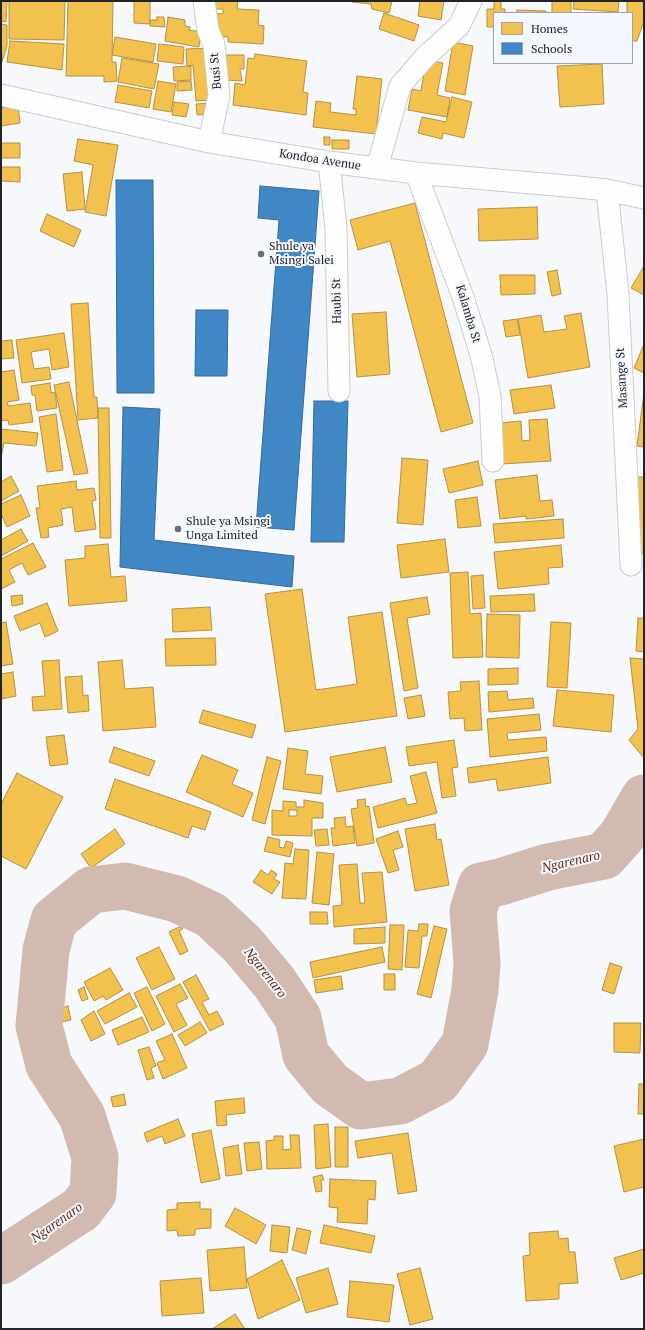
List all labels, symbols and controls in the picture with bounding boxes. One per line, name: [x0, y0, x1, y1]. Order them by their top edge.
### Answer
legend: [493, 12, 633, 64]
text: Homes: [531, 21, 568, 36]
text: Schools: [531, 41, 572, 56]
street label: Busi St: [207, 52, 225, 90]
street label: Kondoa Avenue: [278, 146, 362, 174]
place label: Shule ya Msingi Salei: [269, 240, 334, 268]
marker: Shule ya Msingi Salei: [256, 249, 266, 259]
street label: Haubi St: [329, 278, 345, 324]
street label: Kalamba St: [452, 283, 484, 345]
street label: Masange St: [613, 347, 631, 409]
place label: Shule ya Msingi Unga Limited: [186, 515, 270, 543]
marker: Shule ya Msingi Unga Limited: [173, 524, 183, 534]
water label: Ngarenaro: [540, 848, 602, 876]
water label: Ngarenaro: [241, 945, 289, 1001]
water label: Ngarenaro: [28, 1200, 86, 1246]

